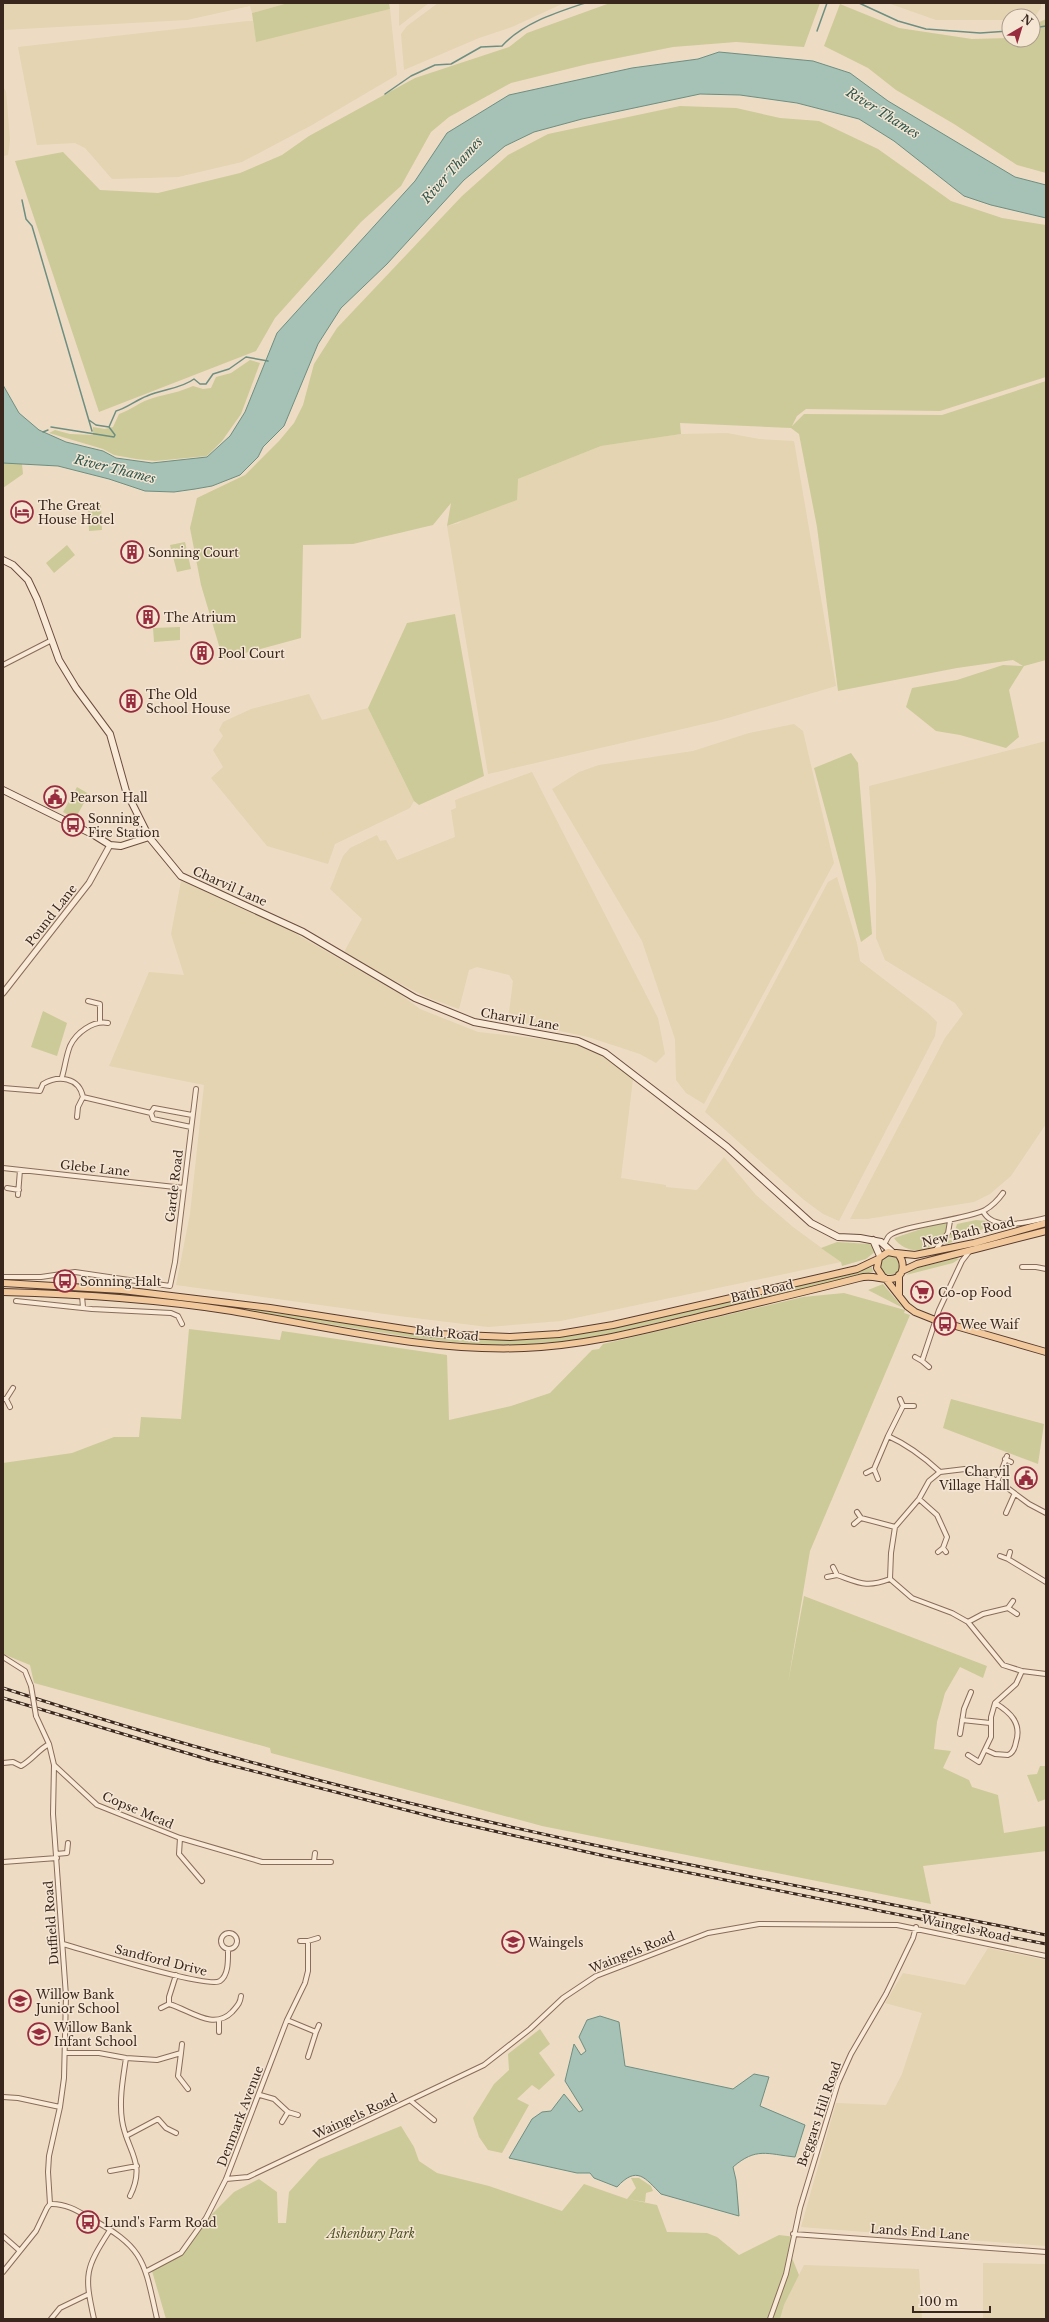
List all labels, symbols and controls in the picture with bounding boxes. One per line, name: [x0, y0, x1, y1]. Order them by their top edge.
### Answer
north arrow: [1001, 8, 1041, 48]
text: N: [1019, 11, 1036, 29]
water label: River Thames: [842, 83, 923, 142]
water label: River Thames: [417, 133, 486, 207]
water label: River Thames: [71, 450, 158, 487]
place label: The Great House Hotel: [38, 498, 114, 527]
hotel icon: The Great House Hotel: [9, 499, 35, 525]
building icon: Sonning Court: [119, 539, 145, 565]
place label: Sonning Court: [148, 545, 239, 560]
building icon: The Atrium: [135, 604, 161, 630]
place label: The Atrium: [164, 610, 236, 625]
building icon: Pool Court: [189, 640, 215, 666]
place label: Pool Court: [218, 646, 285, 661]
place label: The Old School House: [146, 687, 231, 716]
building icon: The Old School House: [118, 688, 144, 714]
public building icon: Pearson Hall: [42, 784, 68, 810]
place label: Pearson Hall: [70, 790, 148, 805]
place label: Sonning Fire Station: [88, 811, 160, 840]
bus stop icon: Sonning Fire Station: [60, 812, 86, 838]
street label: Charvil Lane: [191, 863, 269, 909]
street label: Pound Lane: [22, 881, 80, 949]
street label: Charvil Lane: [480, 1005, 561, 1033]
street label: Garde Road: [162, 1149, 186, 1223]
street label: Glebe Lane: [59, 1157, 131, 1179]
street label: New Bath Road: [920, 1214, 1016, 1250]
bus stop icon: Sonning Halt: [52, 1268, 78, 1294]
place label: Sonning Halt: [80, 1274, 162, 1289]
street label: Bath Road: [729, 1276, 795, 1306]
supermarket icon: Co-op Food: [909, 1279, 935, 1305]
place label: Co-op Food: [938, 1285, 1012, 1300]
bus stop icon: Wee Waif: [932, 1311, 958, 1337]
place label: Wee Waif: [959, 1317, 1021, 1332]
street label: Bath Road: [414, 1322, 480, 1344]
place label: Charvil Village Hall: [938, 1464, 1010, 1493]
public building icon: Charvil Village Hall: [1013, 1465, 1039, 1491]
street label: Copse Mead: [100, 1788, 176, 1832]
street label: Duffield Road: [41, 1880, 61, 1966]
street label: Waingels Road: [919, 1911, 1012, 1945]
street label: Waingels Road: [586, 1928, 677, 1976]
school or university icon: Waingels: [500, 1929, 526, 1955]
place label: Waingels: [527, 1935, 583, 1950]
street label: Sandford Drive: [113, 1941, 209, 1979]
place label: Willow Bank Junior School: [34, 1987, 120, 2016]
school or university icon: Willow Bank Junior School: [7, 1988, 33, 2014]
place label: Willow Bank Infant School: [53, 2020, 137, 2049]
school or university icon: Willow Bank Infant School: [26, 2021, 52, 2047]
street label: Beggars Hill Road: [794, 2060, 844, 2168]
street label: Denmark Avenue: [214, 2063, 266, 2169]
street label: Waingels Road: [310, 2090, 399, 2142]
bus stop icon: Lund's Farm Road: [75, 2209, 101, 2235]
place label: Lund's Farm Road: [104, 2215, 217, 2230]
street label: Lands End Lane: [870, 2221, 970, 2243]
park label: Ashenbury Park: [325, 2226, 415, 2241]
scale bar: [913, 2288, 990, 2314]
text: 100 m: [919, 2294, 958, 2309]

